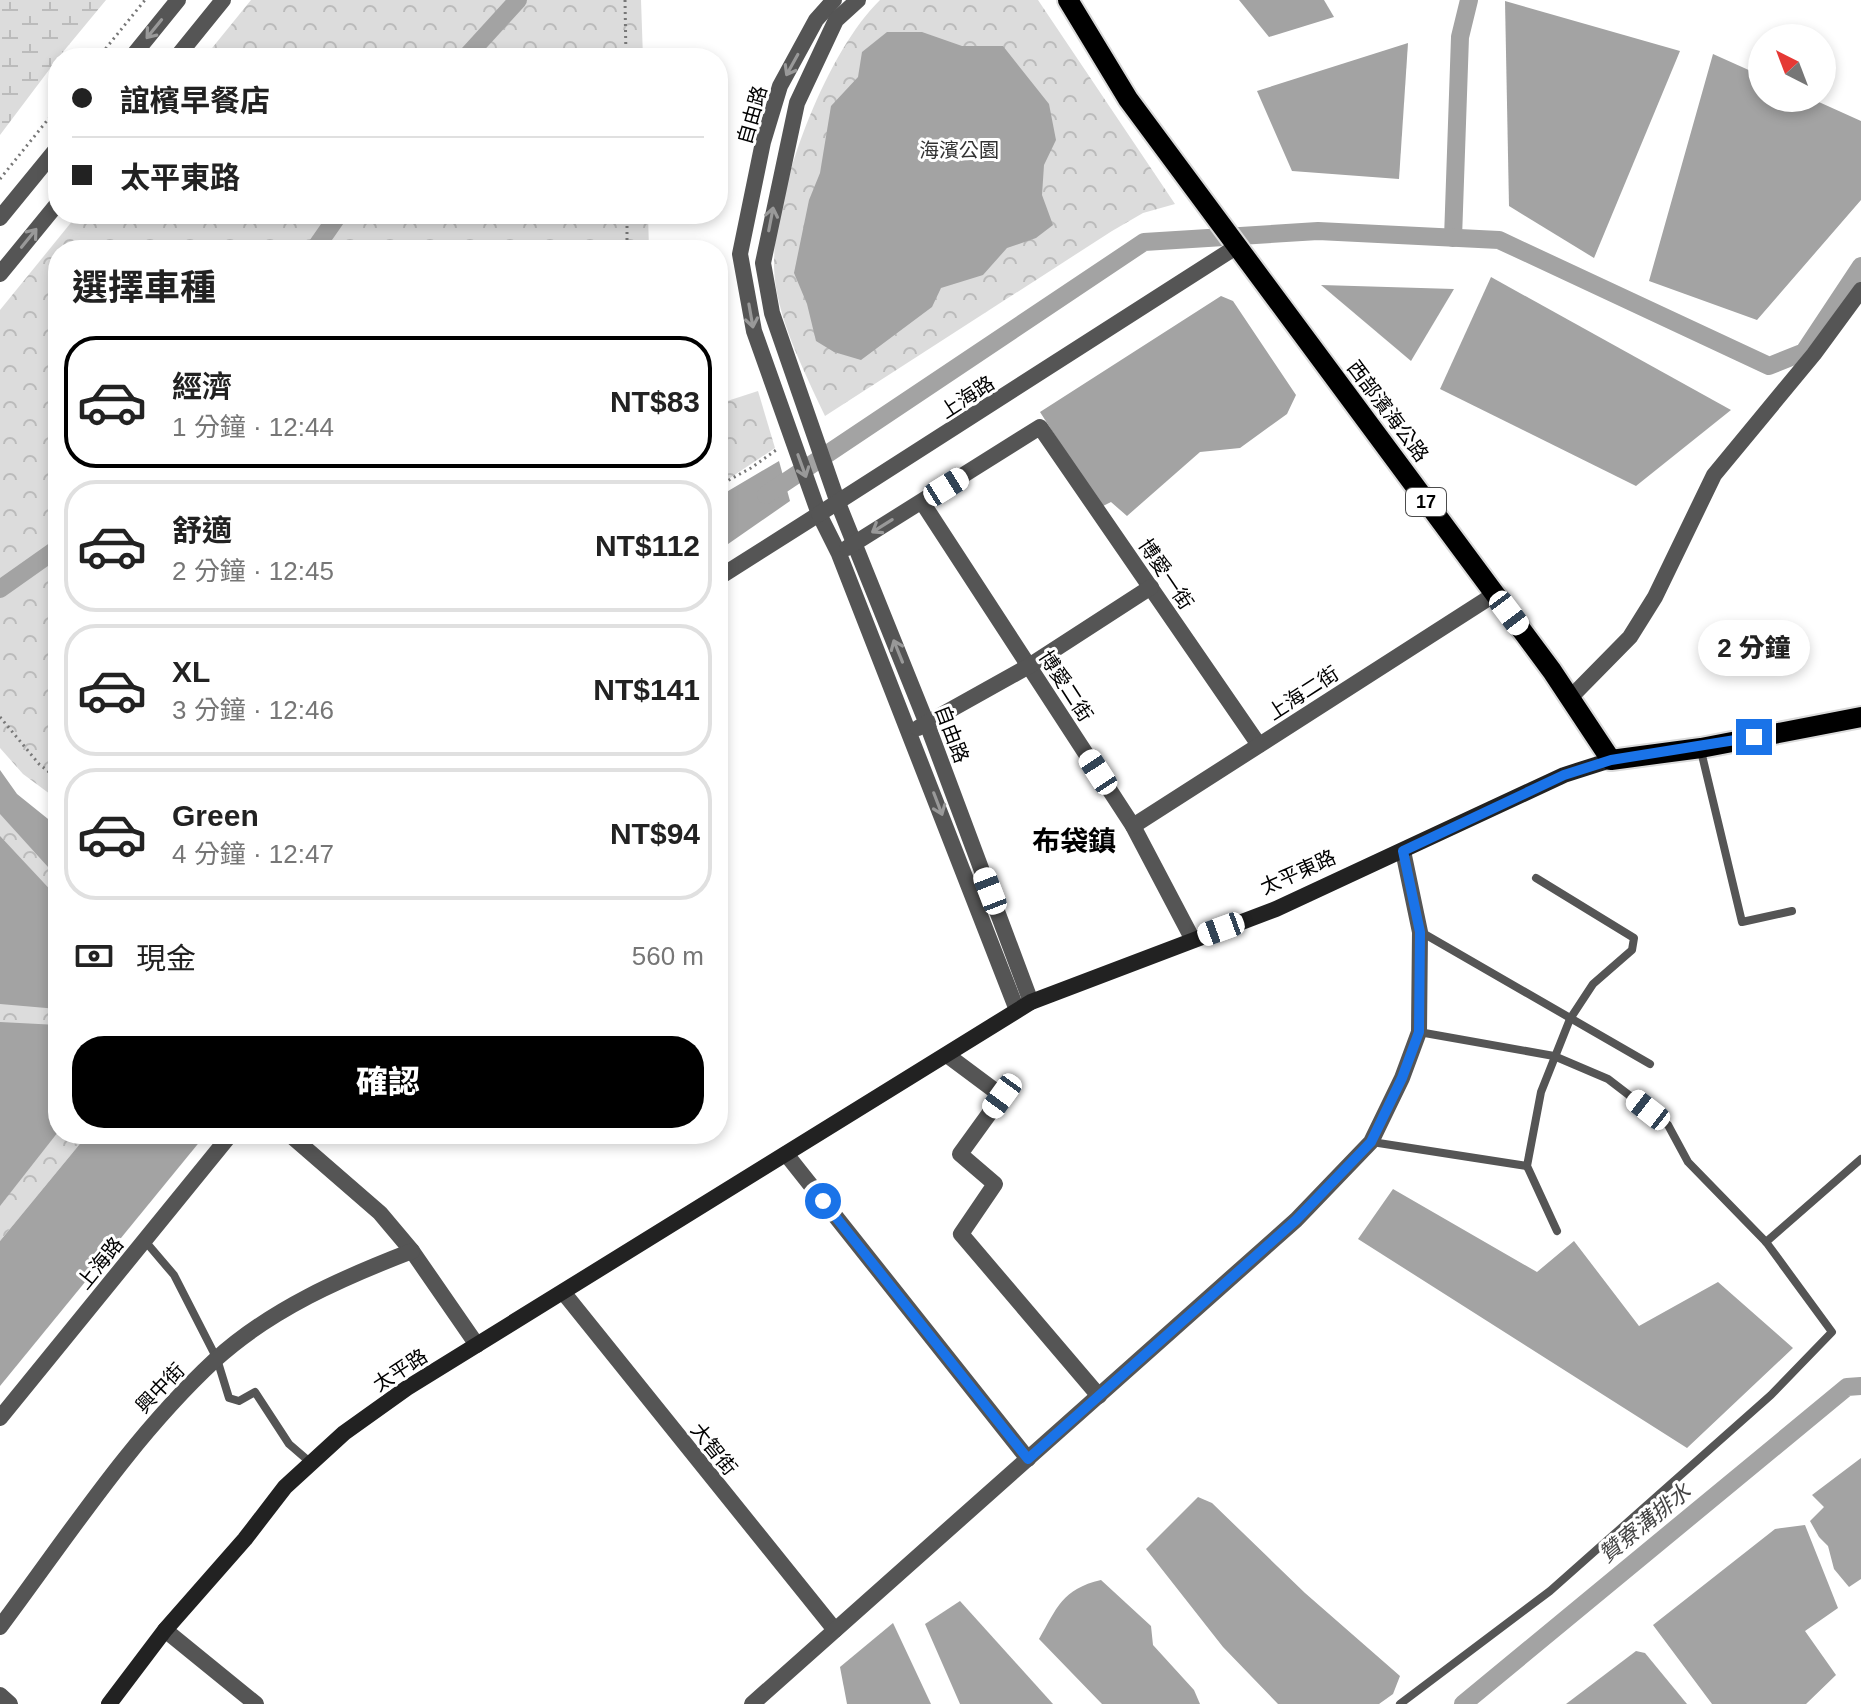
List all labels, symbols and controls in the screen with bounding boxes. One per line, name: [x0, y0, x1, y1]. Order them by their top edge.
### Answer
one-way arrow: [145, 18, 163, 39]
north arrow: [1748, 24, 1836, 112]
map controls: [1748, 24, 1836, 112]
one-way arrow: [783, 52, 799, 76]
street label: 自由路: [733, 83, 771, 147]
text: 誼檳早餐店: [120, 84, 270, 117]
park label: 海濱公園: [919, 139, 999, 161]
text: 太平東路: [120, 161, 240, 194]
one-way arrow: [764, 207, 779, 233]
one-way arrow: [20, 229, 38, 249]
text: 選擇車種: [72, 267, 216, 308]
one-way arrow: [744, 303, 759, 328]
street label: 西部濱海公路: [1343, 356, 1433, 466]
icon: car: [76, 366, 148, 438]
text: 經濟: [172, 370, 232, 403]
street label: 上海路: [936, 371, 998, 423]
text: NT$83: [610, 385, 700, 418]
text: 1 分鐘 · 12:44: [172, 412, 334, 442]
one-way arrow: [796, 454, 810, 478]
car: [919, 464, 973, 510]
road number: 17: [1406, 488, 1446, 516]
icon: car: [76, 510, 148, 582]
text: 舒適: [172, 514, 232, 547]
one-way arrow: [871, 519, 894, 535]
text: NT$112: [595, 529, 700, 562]
street label: 博愛一街: [1135, 535, 1197, 613]
text: 2 分鐘 · 12:45: [172, 556, 334, 586]
car: [1485, 587, 1533, 639]
callout: 2 分鐘: [1698, 621, 1810, 677]
text: 2 分鐘: [1717, 633, 1791, 663]
one-way arrow: [890, 639, 904, 664]
street label: 博愛二街: [1035, 646, 1097, 726]
icon: car: [76, 654, 148, 726]
text: XL: [172, 655, 210, 688]
street label: 上海二街: [1263, 662, 1343, 724]
text: NT$141: [593, 673, 700, 706]
text: 3 分鐘 · 12:46: [172, 695, 334, 725]
street label: 自由路: [931, 702, 973, 766]
route end: [1736, 719, 1772, 755]
car: [1075, 745, 1121, 799]
one-way arrow: [932, 792, 946, 816]
icon: car: [76, 798, 148, 870]
text: Green: [172, 799, 259, 832]
text: NT$94: [610, 817, 700, 850]
district label: 布袋鎮: [1032, 826, 1116, 857]
text: 4 分鐘 · 12:47: [172, 839, 334, 869]
street label: 太平東路: [1257, 846, 1339, 898]
car: [970, 864, 1010, 918]
car: [1194, 910, 1248, 948]
icon: cash: [72, 934, 116, 978]
text: 560 m: [632, 941, 704, 971]
text: 現金: [136, 942, 196, 975]
button: 確認: [72, 1036, 704, 1128]
car: [978, 1070, 1026, 1122]
car: [1622, 1086, 1674, 1134]
route start: [805, 1183, 841, 1219]
street label: 上海路: [73, 1233, 127, 1293]
street label: 太平路: [369, 1344, 431, 1396]
street label: 興中街: [131, 1359, 189, 1417]
street label: 大智街: [687, 1419, 741, 1479]
water label: 贊寮溝排水: [1594, 1478, 1696, 1567]

